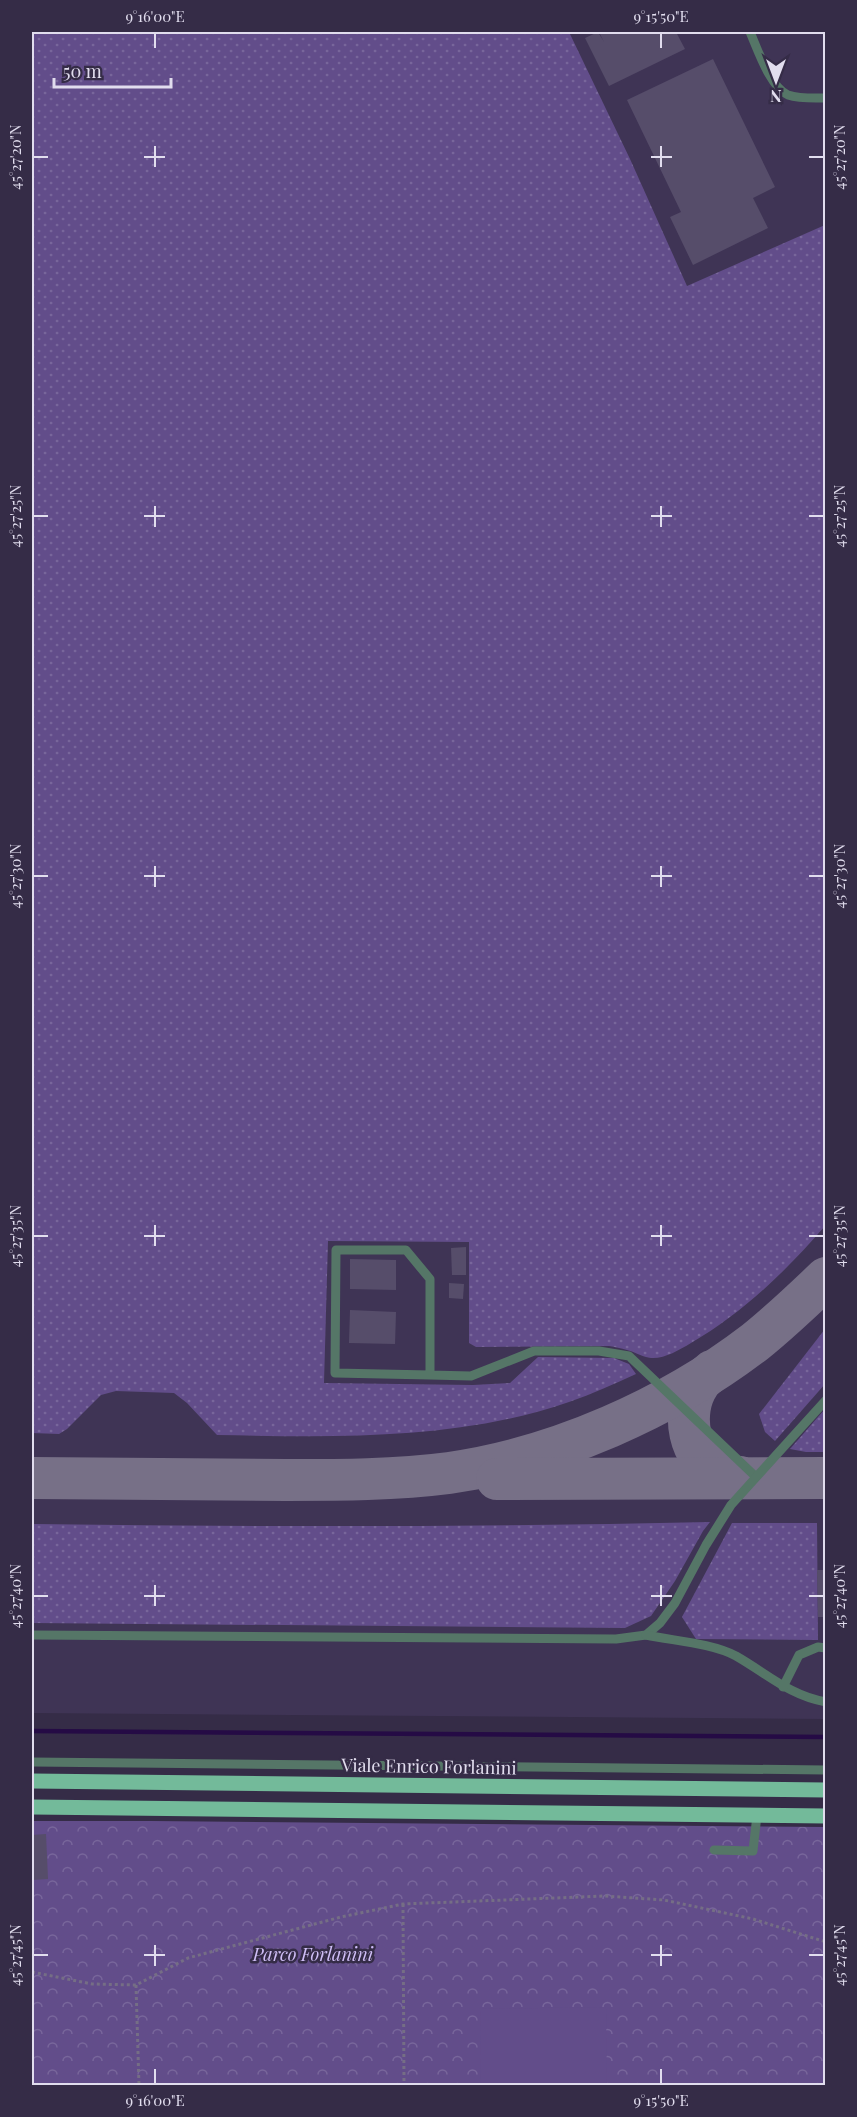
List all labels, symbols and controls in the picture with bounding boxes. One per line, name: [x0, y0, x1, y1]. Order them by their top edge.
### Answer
text: 9°16'00"E: [125, 6, 185, 26]
text: 9°15'50"E: [633, 6, 689, 26]
scale bar: [54, 51, 171, 89]
north arrow: [746, 51, 806, 111]
text: 50 m: [63, 59, 102, 83]
text: N: [770, 86, 782, 107]
text: 45°27'20"N: [5, 124, 25, 190]
text: 45°27'20"N: [829, 124, 849, 190]
text: 45°27'25"N: [5, 484, 25, 547]
text: 45°27'25"N: [829, 484, 849, 547]
text: 45°27'30"N: [5, 843, 25, 908]
text: 45°27'30"N: [829, 843, 849, 908]
text: 45°27'35"N: [5, 1204, 25, 1267]
text: 45°27'35"N: [829, 1204, 849, 1267]
text: 45°27'40"N: [5, 1563, 25, 1628]
text: 45°27'40"N: [829, 1563, 849, 1628]
street label: Viale Enrico Forlanini: [340, 1752, 517, 1780]
text: 45°27'45"N: [5, 1924, 25, 1986]
text: 45°27'45"N: [829, 1924, 849, 1986]
park label: Parco Forlanini: [252, 1942, 374, 1966]
text: 9°16'00"E: [125, 2090, 185, 2110]
text: 9°15'50"E: [633, 2090, 689, 2110]

